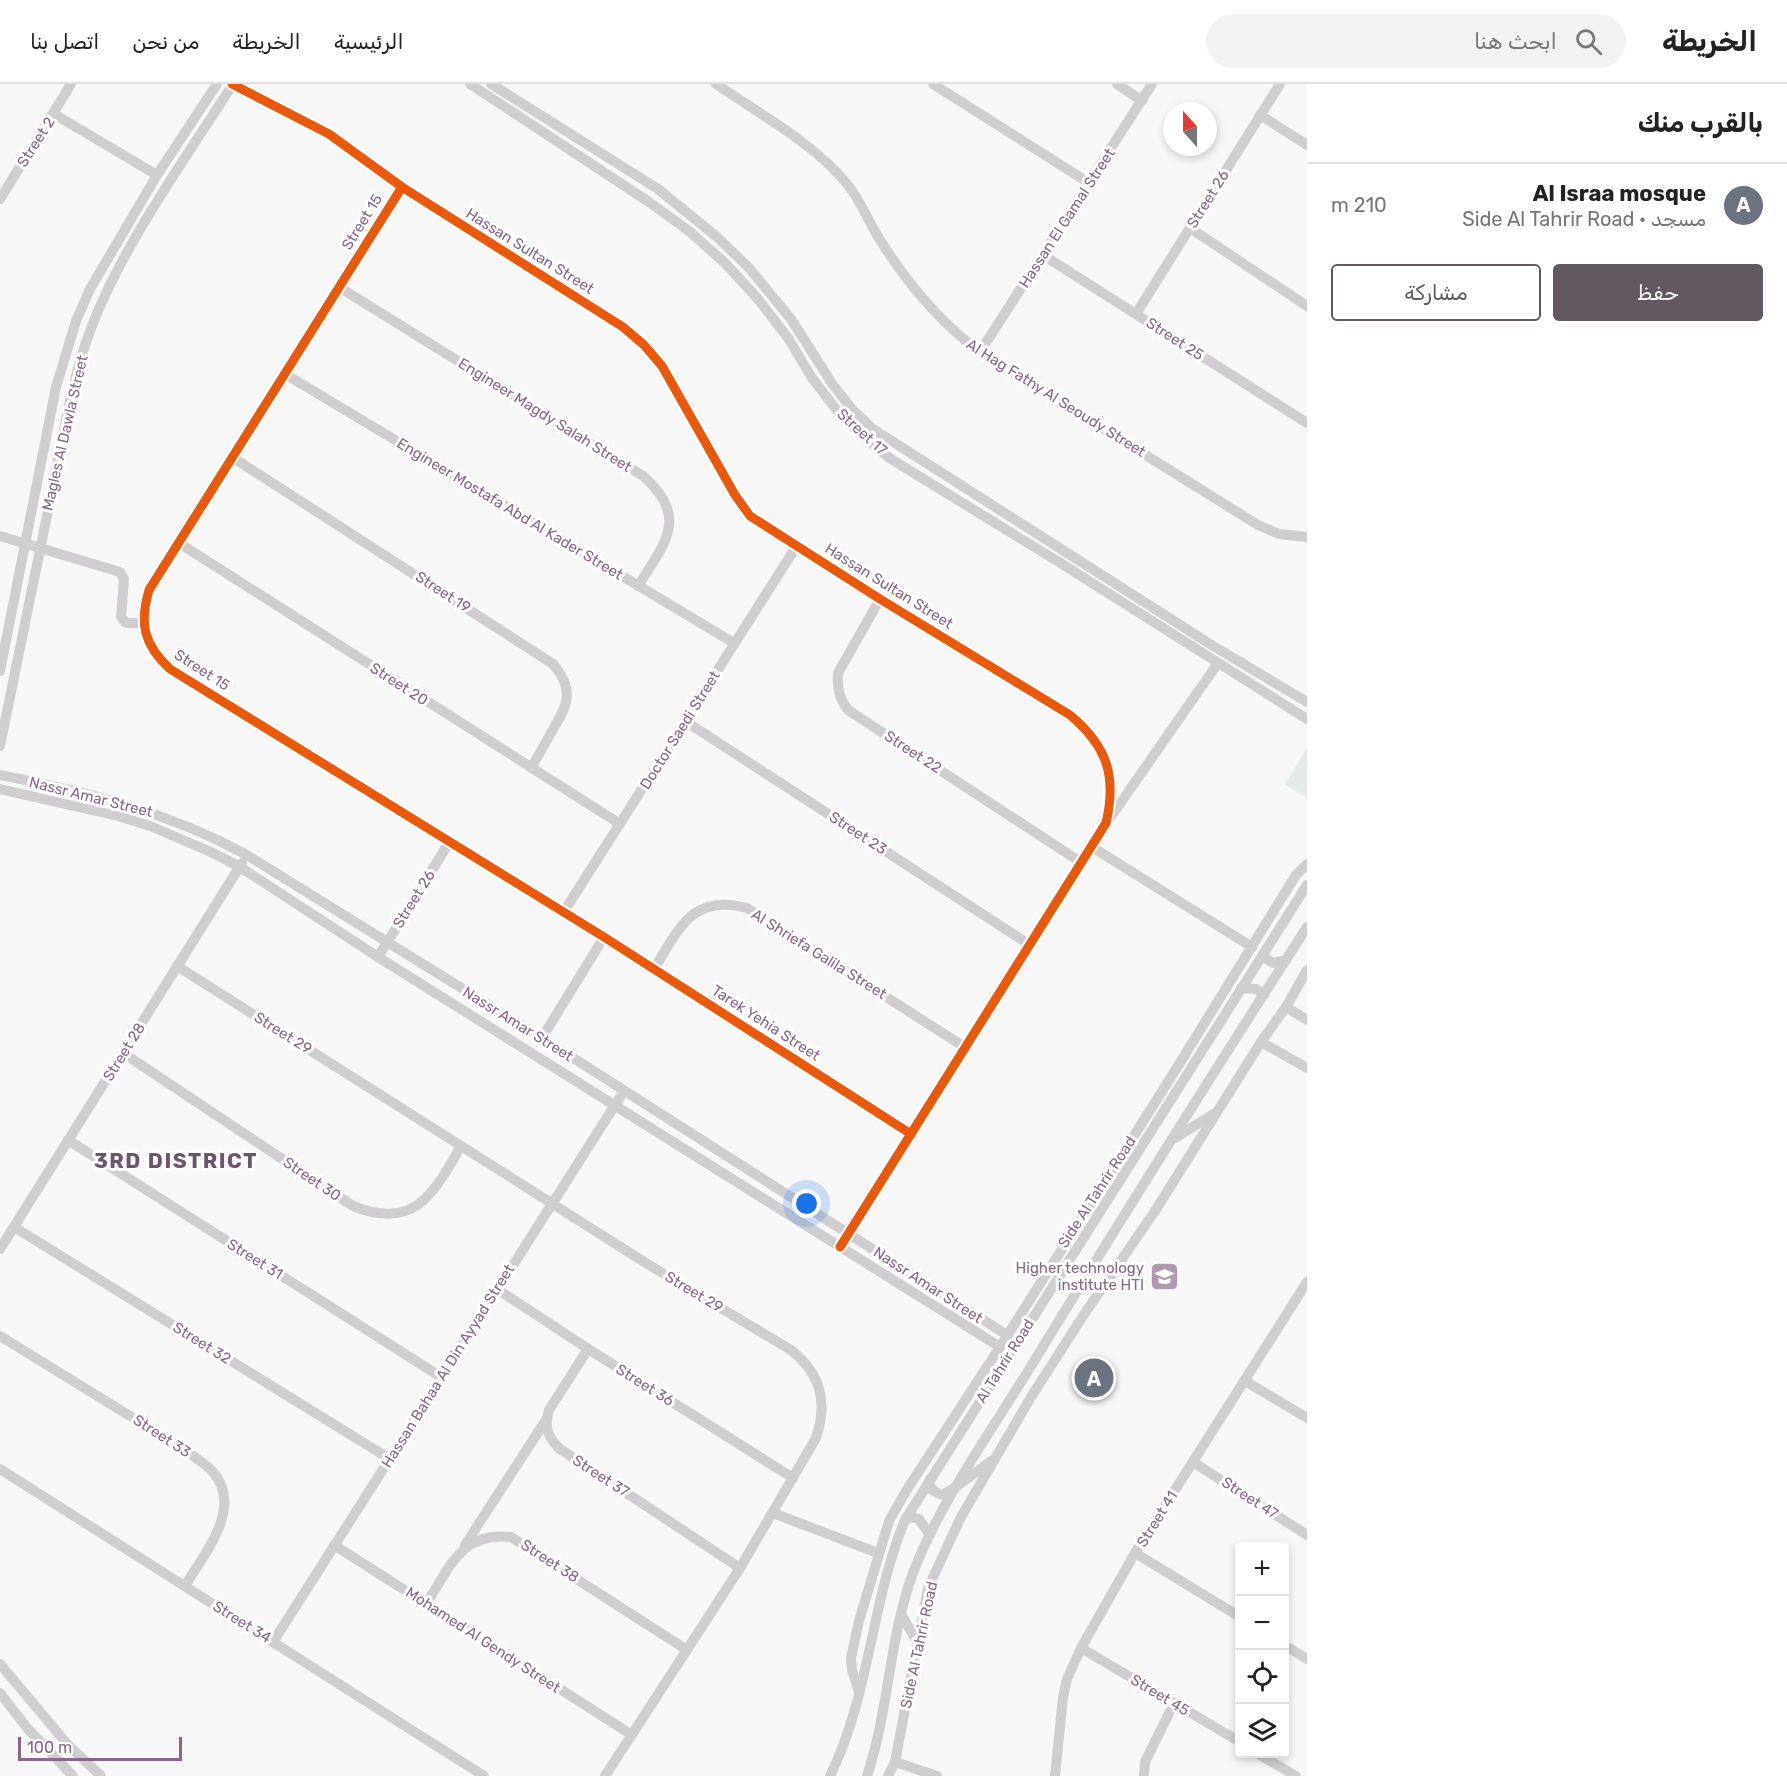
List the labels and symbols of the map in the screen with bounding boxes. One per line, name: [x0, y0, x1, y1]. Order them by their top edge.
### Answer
north arrow: [1163, 102, 1217, 156]
street label: Street 2: [13, 114, 59, 170]
street label: Hassan El Gamal Street: [1015, 145, 1119, 291]
street label: Street 26: [1183, 167, 1233, 231]
street label: Street 15: [338, 191, 386, 253]
street label: Hassan Sultan Street: [463, 204, 597, 298]
street label: Street 25: [1143, 314, 1207, 364]
street label: Al Hag Fathy Al Seoudy Street: [963, 335, 1149, 461]
street label: Magles Al Dawla Street: [38, 353, 92, 513]
street label: Engineer Magdy Salah Street: [455, 354, 635, 476]
street label: Street 17: [833, 405, 891, 459]
street label: Engineer Mostafa Abd Al Kader Street: [394, 434, 626, 584]
street label: Hassan Sultan Street: [822, 539, 956, 633]
street label: Street 19: [412, 567, 474, 617]
street label: Street 15: [171, 645, 233, 695]
street label: Street 20: [367, 659, 431, 709]
street label: Doctor Saedi Street: [636, 667, 724, 793]
street label: Street 22: [881, 727, 945, 777]
street label: Nassr Amar Street: [27, 773, 155, 821]
street label: Street 23: [826, 808, 890, 858]
street label: Street 26: [389, 867, 439, 931]
street label: Al Shriefa Galila Street: [748, 905, 890, 1003]
street label: Tarek Yehia Street: [709, 981, 824, 1065]
street label: Nassr Amar Street: [459, 983, 577, 1065]
street label: Street 29: [251, 1008, 315, 1058]
street label: Street 28: [99, 1020, 149, 1084]
street label: Side Al Tahrir Road: [1054, 1133, 1140, 1251]
district label: 3RD DISTRICT: [94, 1148, 258, 1173]
street label: Street 30: [280, 1153, 344, 1205]
your location: [792, 1189, 821, 1218]
street label: Street 31: [224, 1235, 286, 1283]
street label: Nassr Amar Street: [870, 1243, 986, 1327]
place label: Higher technology institute HTI: [1016, 1259, 1144, 1294]
street label: Hassan Bahaa Al Din Ayyad Street: [378, 1261, 518, 1471]
school or university icon: Higher technology institute HTI: [1149, 1261, 1181, 1293]
street label: Street 29: [662, 1268, 726, 1316]
street label: Al Tahrir Road: [972, 1316, 1038, 1406]
street label: Street 32: [170, 1318, 234, 1368]
pin: A: [1074, 1356, 1114, 1400]
street label: Street 36: [613, 1360, 677, 1410]
street label: Street 33: [130, 1411, 194, 1461]
street label: Street 37: [569, 1451, 633, 1501]
street label: Street 47: [1218, 1473, 1282, 1523]
street label: Street 41: [1133, 1488, 1181, 1550]
street label: Street 38: [518, 1536, 582, 1586]
street label: Side Al Tahrir Road: [897, 1580, 941, 1710]
street label: Mohamed Al Gendy Street: [402, 1583, 564, 1697]
street label: Street 34: [210, 1597, 274, 1647]
street label: Street 45: [1127, 1670, 1193, 1720]
scale bar: [18, 1734, 182, 1762]

